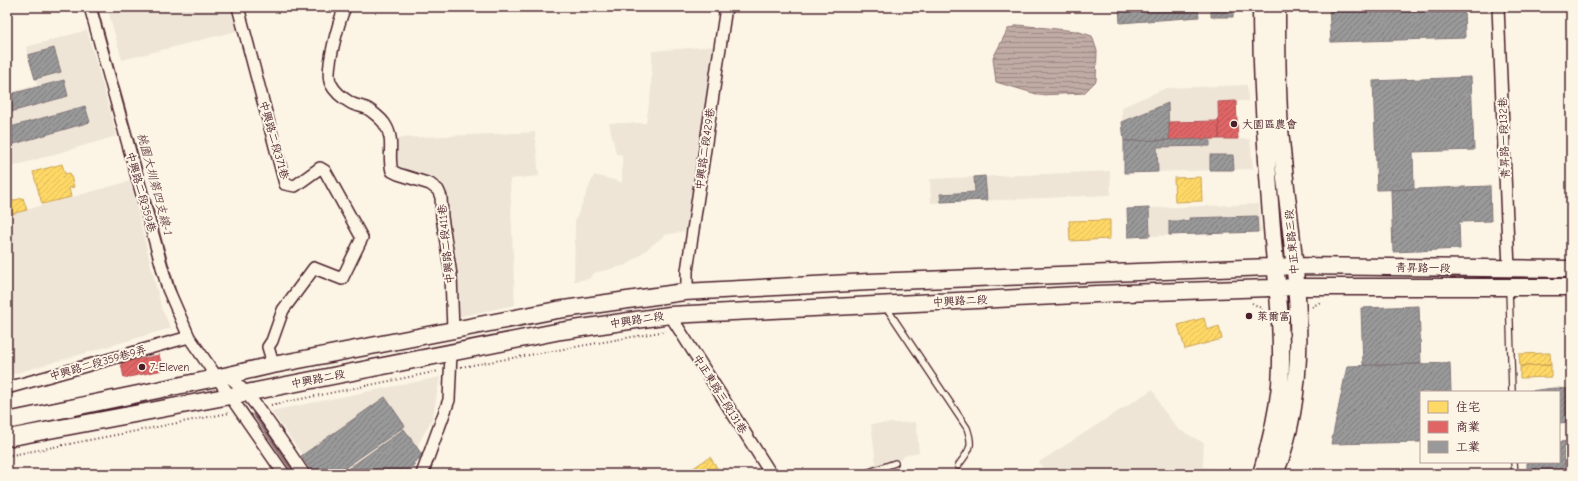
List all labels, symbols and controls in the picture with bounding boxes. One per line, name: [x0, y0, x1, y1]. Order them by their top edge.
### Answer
street label: 青昇路一段132巷: [1496, 97, 1512, 179]
street label: 中興路二段371巷: [257, 99, 291, 181]
street label: 中興路二段429巷: [693, 107, 717, 191]
place label: 大園區農會: [1242, 118, 1297, 131]
marker: 大園區農會: [1229, 119, 1239, 129]
water label: 桃園大圳第四支線-1: [135, 131, 176, 237]
street label: 中興路二段359巷: [123, 150, 159, 234]
street label: 中興路二段411巷: [435, 204, 457, 284]
street label: 中正東路三段: [1283, 209, 1301, 275]
street label: 青昇路一段: [1395, 261, 1451, 275]
street label: 中興路二段: [932, 293, 988, 309]
street label: 中興路二段: [609, 309, 665, 331]
place label: 萊爾富: [1257, 310, 1290, 323]
marker: 萊爾富: [1244, 311, 1254, 321]
street label: 中興路二段359巷9弄: [48, 343, 148, 383]
street label: 中正東路三段131巷: [690, 352, 750, 436]
place label: 7-Eleven: [150, 361, 189, 374]
marker: 7-Eleven: [137, 362, 147, 372]
street label: 中興路二段: [290, 367, 346, 391]
legend: [1420, 391, 1560, 463]
text: 住宅: [1456, 400, 1480, 414]
text: 商業: [1456, 420, 1480, 434]
text: 工業: [1456, 440, 1480, 454]

